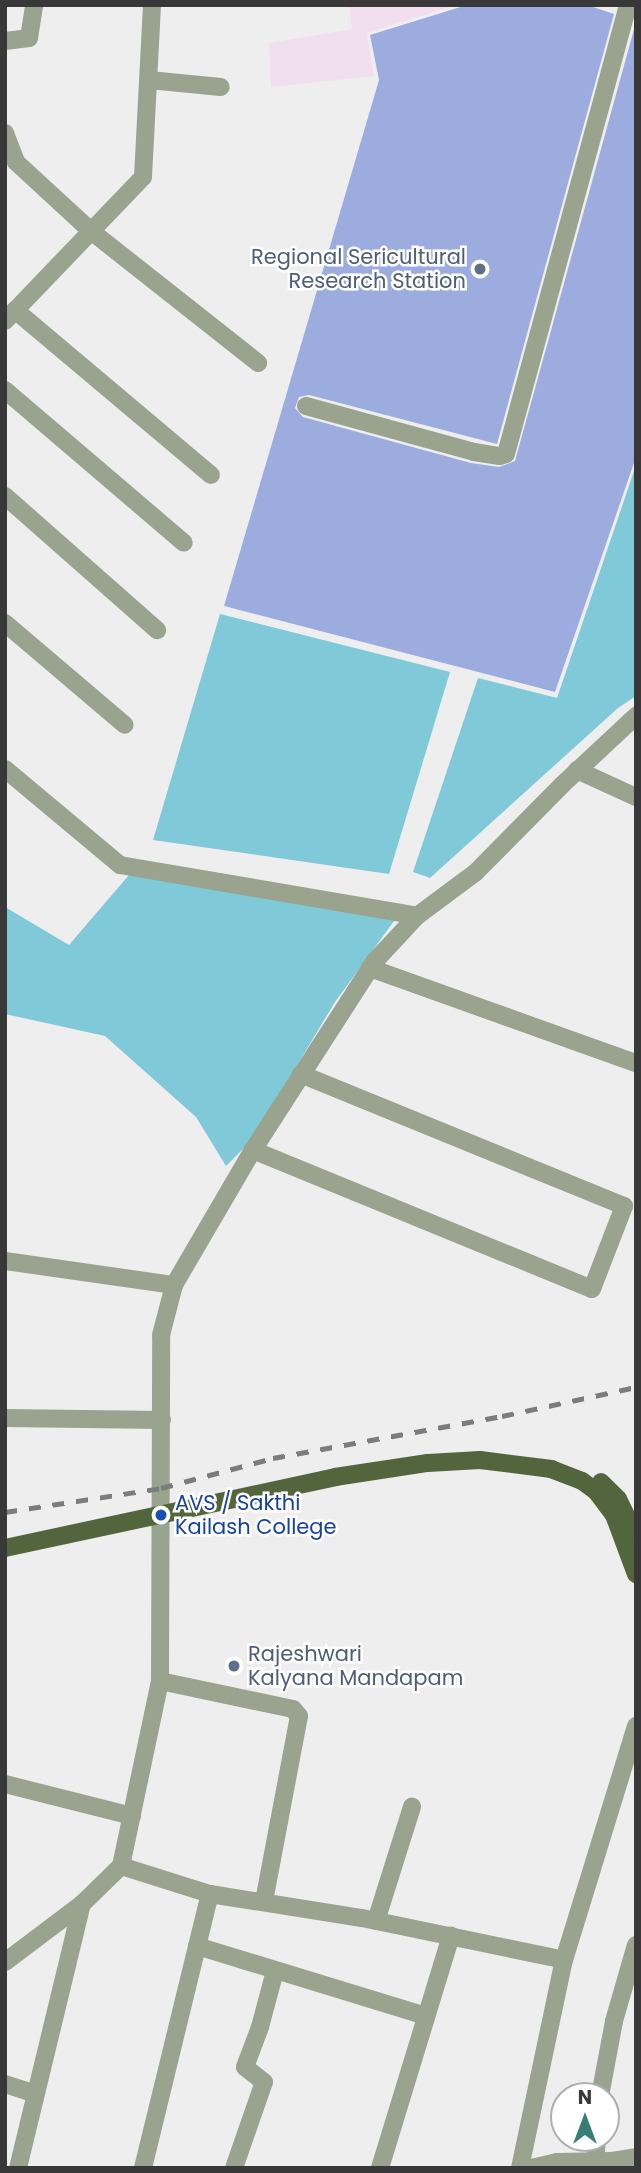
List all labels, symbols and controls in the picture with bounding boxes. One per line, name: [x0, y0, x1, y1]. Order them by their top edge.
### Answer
place label: Regional Sericultural Research Station: [251, 244, 466, 294]
marker: Regional Sericultural Research Station: [472, 261, 488, 277]
place label: AVS / Sakthi Kailash College: [175, 1490, 337, 1540]
marker: AVS / Sakthi Kailash College: [153, 1507, 169, 1523]
place label: Rajeshwari Kalyana Mandapam: [248, 1641, 463, 1691]
marker: Rajeshwari Kalyana Mandapam: [226, 1658, 242, 1674]
north arrow: [550, 2082, 620, 2152]
text: N: [578, 2084, 592, 2111]

